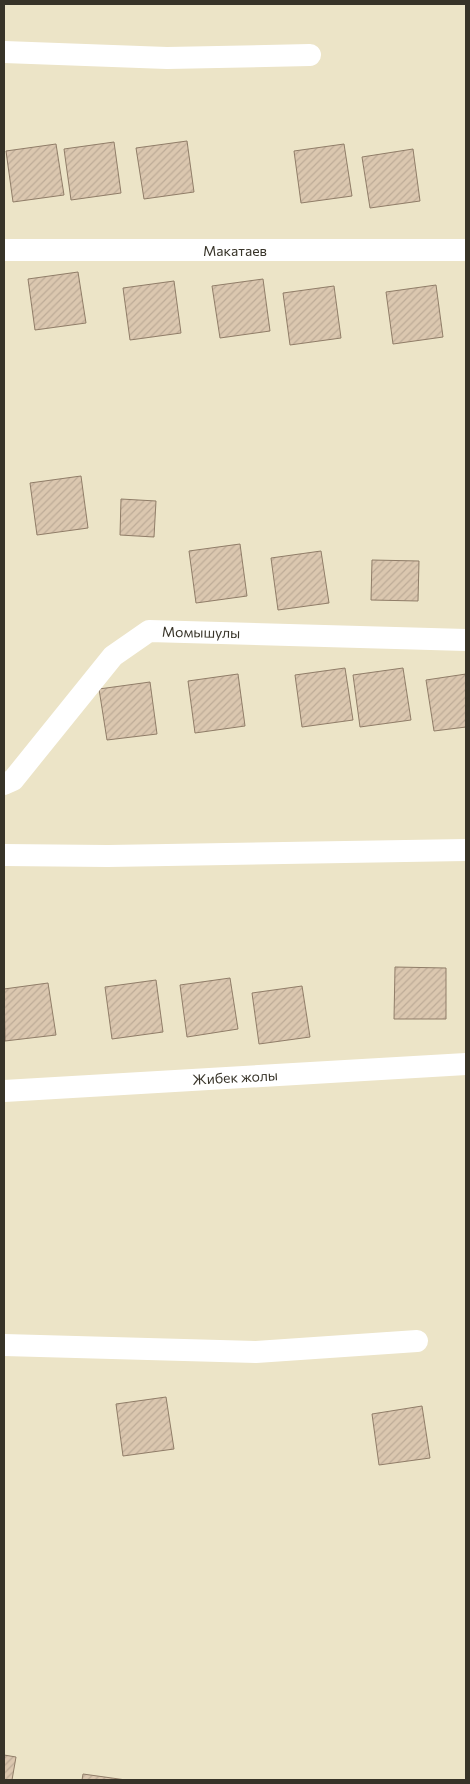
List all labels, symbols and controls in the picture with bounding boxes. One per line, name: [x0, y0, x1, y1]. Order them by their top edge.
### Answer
street label: Макатаев: [203, 242, 267, 259]
street label: Момышулы: [162, 623, 240, 641]
street label: Жибек жолы: [192, 1066, 278, 1088]

